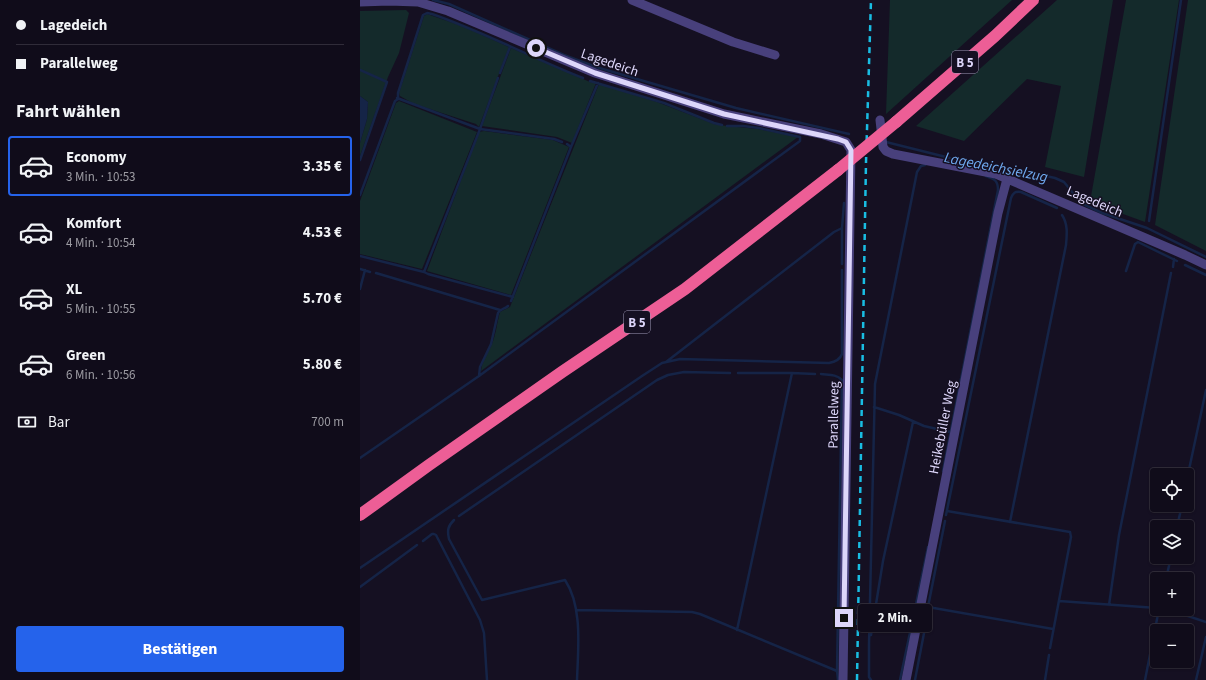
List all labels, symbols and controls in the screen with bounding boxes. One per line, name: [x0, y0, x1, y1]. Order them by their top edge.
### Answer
text: Lagedeich: [40, 15, 107, 36]
route start: [527, 39, 545, 57]
street label: Lagedeich: [578, 44, 641, 82]
road number: B 5: [952, 51, 978, 73]
text: Parallelweg: [40, 53, 118, 74]
text: Fahrt wählen: [16, 99, 121, 124]
text: Economy: [66, 147, 127, 168]
water label: Lagedeichsielzug: [942, 147, 1050, 188]
icon: car: [18, 148, 54, 184]
text: 3.35 €: [303, 156, 342, 177]
text: 3 Min. · 10:53: [66, 168, 136, 186]
street label: Lagedeich: [1063, 181, 1126, 223]
text: Komfort: [66, 213, 121, 234]
icon: car: [18, 214, 54, 250]
text: 4.53 €: [303, 222, 342, 243]
text: 4 Min. · 10:54: [66, 234, 136, 252]
text: XL: [66, 279, 82, 300]
icon: car: [18, 280, 54, 316]
text: 5.70 €: [303, 288, 342, 309]
text: 5 Min. · 10:55: [66, 300, 136, 318]
road number: B 5: [624, 311, 650, 333]
text: Green: [66, 345, 106, 366]
icon: car: [18, 346, 54, 382]
text: 5.80 €: [303, 354, 342, 375]
text: 6 Min. · 10:56: [66, 366, 136, 384]
street label: Heikebüller Weg: [924, 379, 962, 476]
street label: Parallelweg: [823, 381, 845, 449]
icon: cash: [16, 411, 38, 433]
text: Bar: [48, 412, 70, 433]
text: 700 m: [311, 413, 344, 431]
map controls: [1150, 468, 1194, 668]
button: locate: [1150, 468, 1194, 512]
button: layers: [1150, 520, 1194, 564]
button: +: [1150, 572, 1194, 616]
callout: 2 Min.: [858, 604, 932, 632]
route end: [835, 609, 853, 627]
text: 2 Min.: [878, 609, 912, 627]
button: −: [1150, 624, 1194, 668]
button: Bestätigen: [16, 626, 344, 672]

